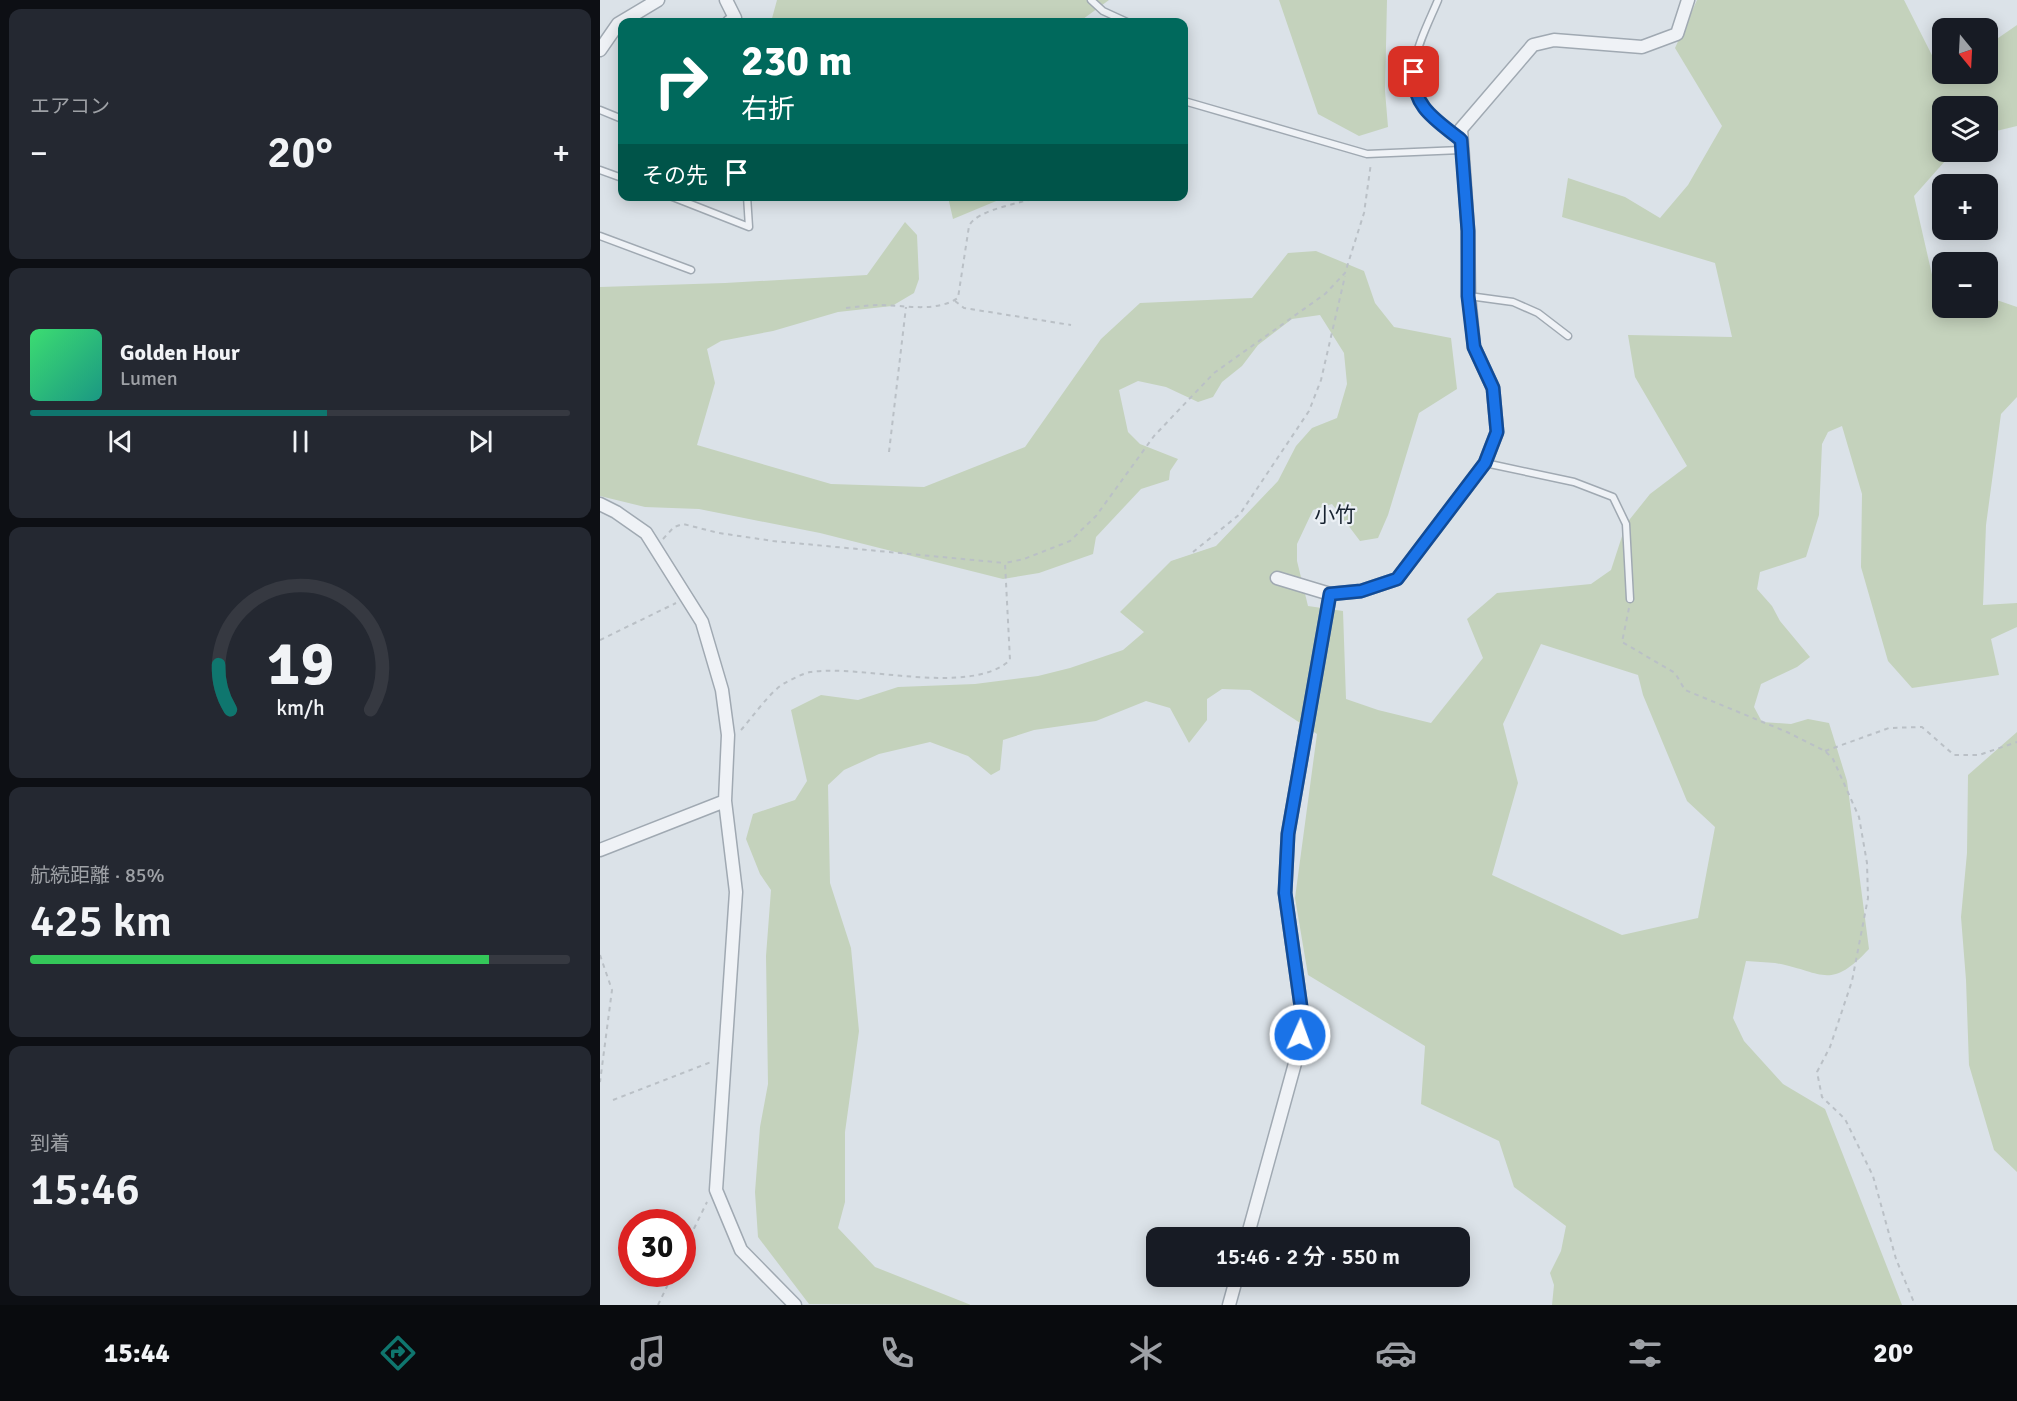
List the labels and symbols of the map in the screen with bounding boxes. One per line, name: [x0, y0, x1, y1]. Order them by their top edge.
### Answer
north arrow: [1932, 18, 1998, 84]
pin: [1388, 46, 1439, 97]
district label: 小竹: [1314, 502, 1356, 528]
position arrow: [1268, 1003, 1332, 1067]
speed limit sign: 30: [618, 1209, 696, 1287]

